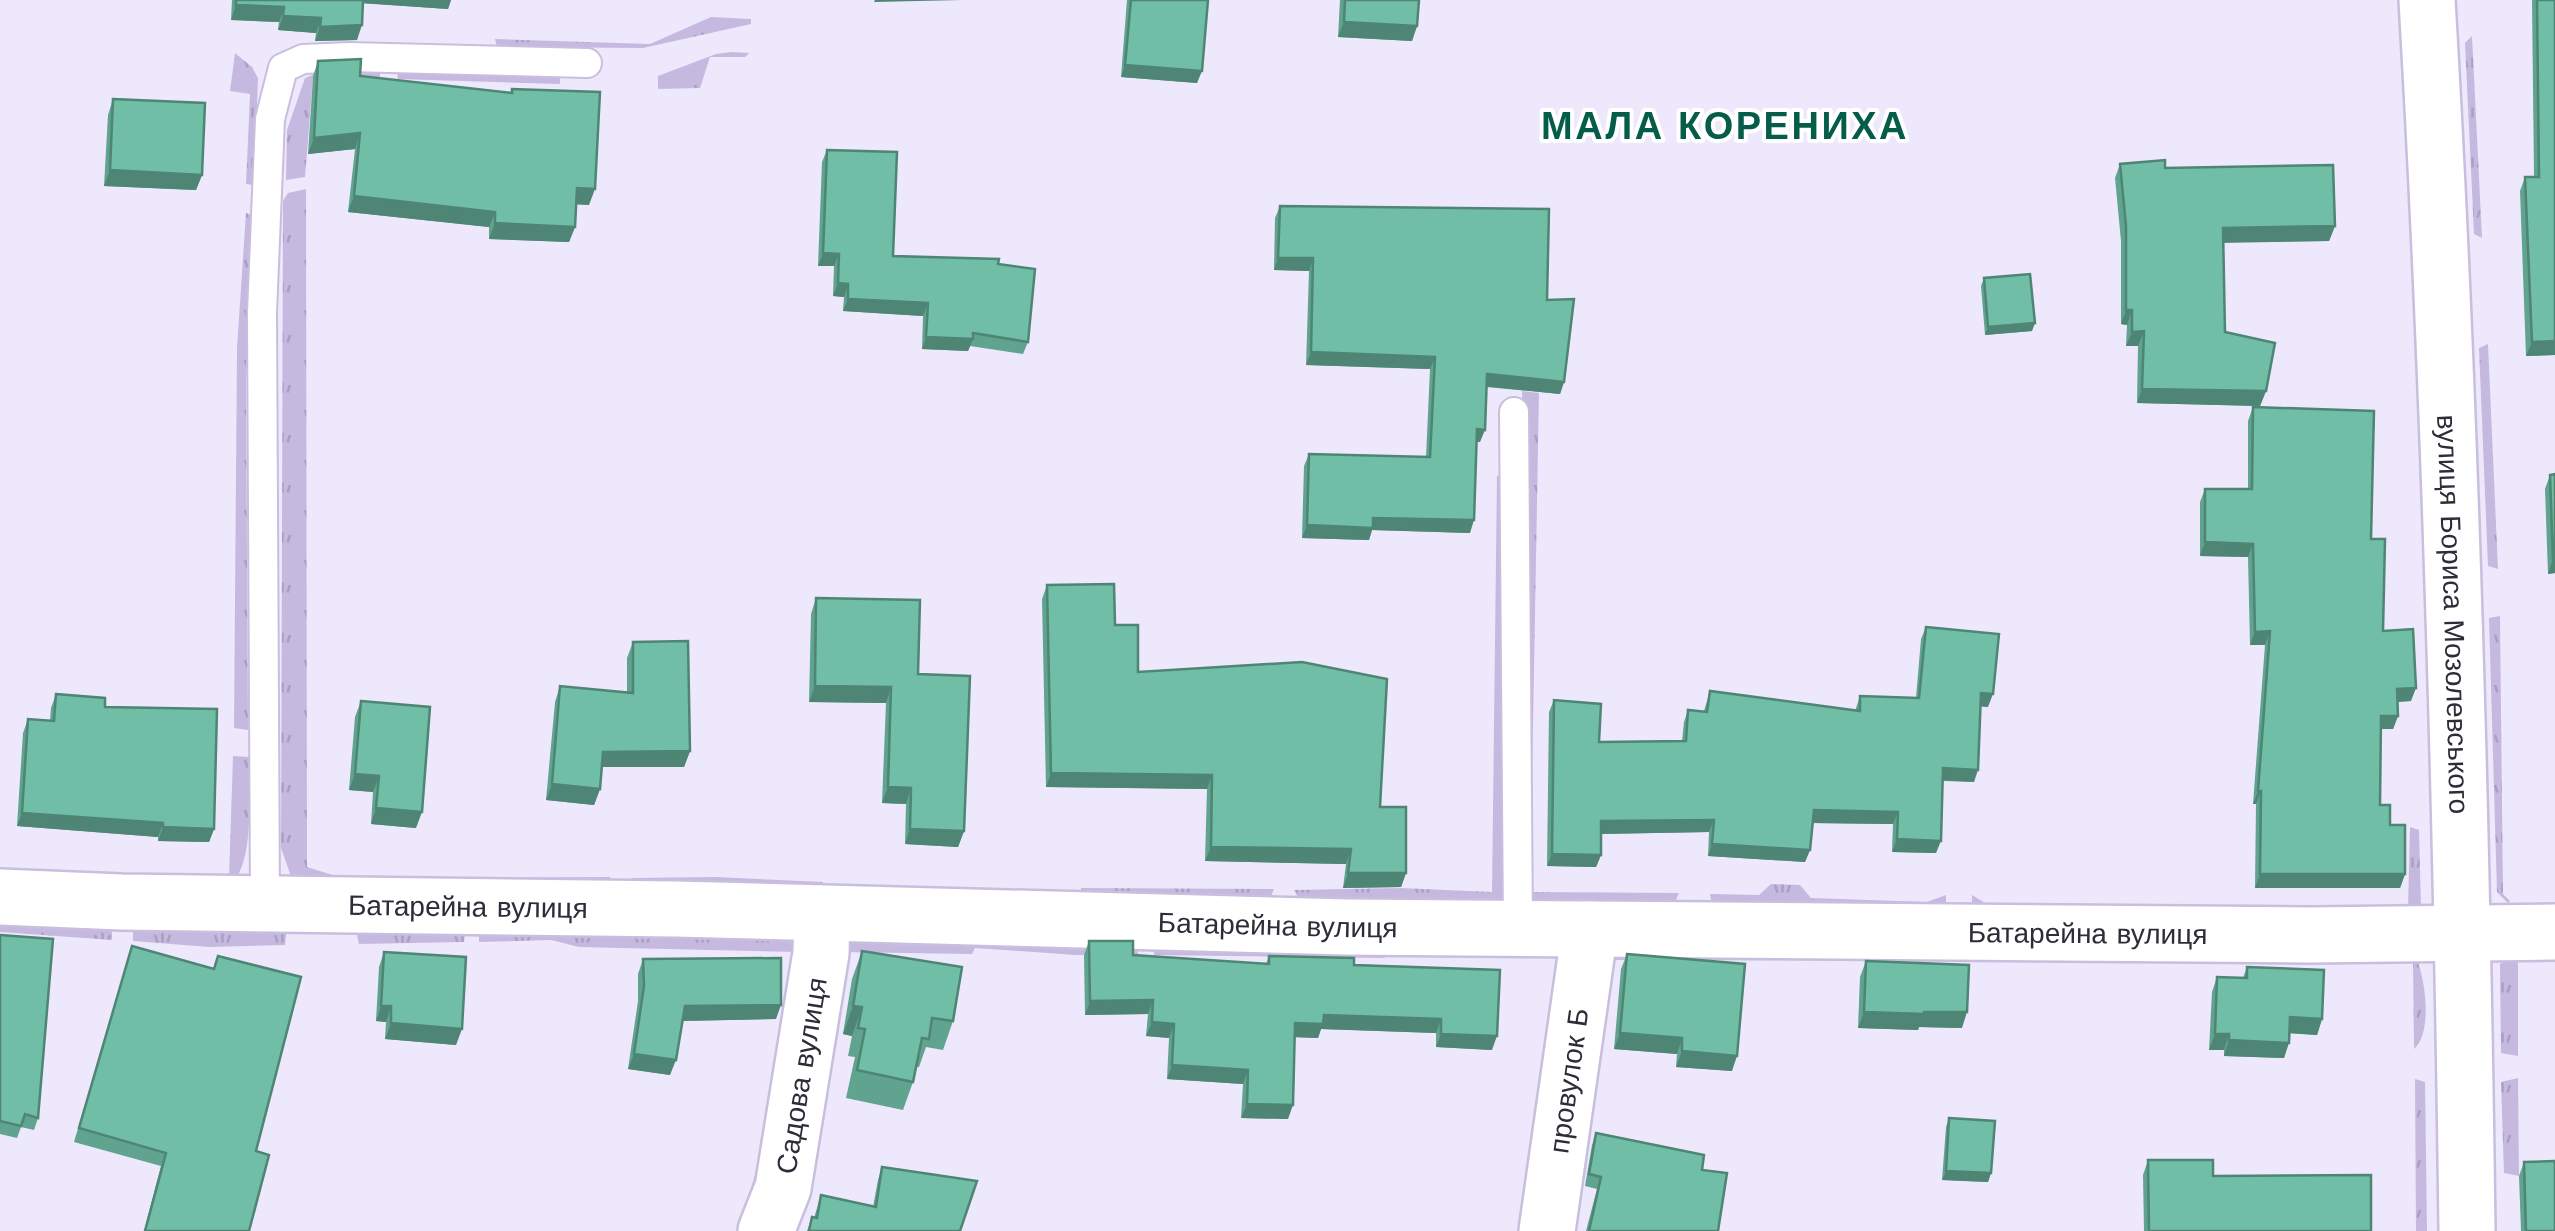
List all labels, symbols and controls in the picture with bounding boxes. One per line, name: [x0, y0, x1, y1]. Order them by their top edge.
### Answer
district label: МАЛА КОРЕНИХА: [1541, 104, 1909, 148]
street label: вулиця Бориса Мозолевського: [2431, 414, 2476, 814]
street label: Батарейна вулиця: [348, 888, 588, 924]
street label: Батарейна вулиця: [1157, 905, 1398, 944]
street label: Батарейна вулиця: [1968, 916, 2208, 951]
street label: Садова вулиця: [769, 975, 833, 1176]
street label: провулок Б: [1542, 1006, 1595, 1155]

